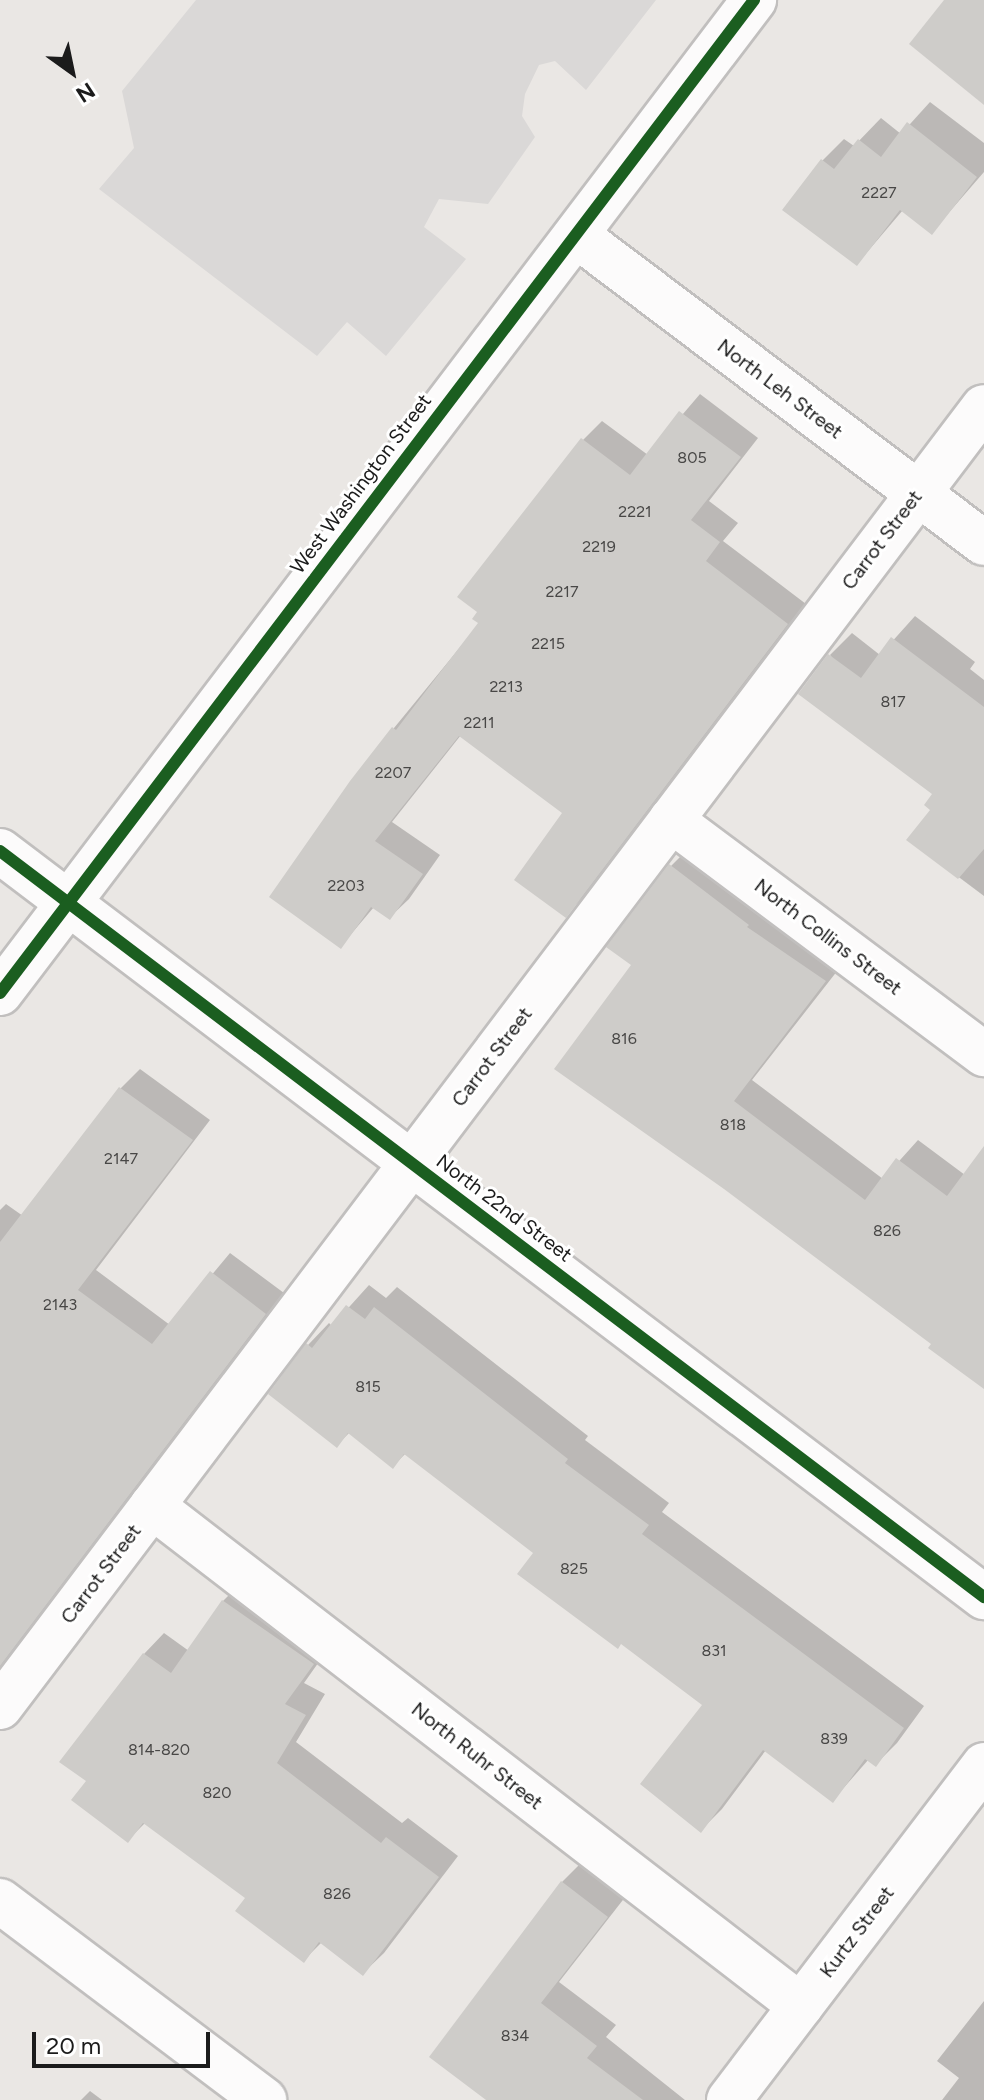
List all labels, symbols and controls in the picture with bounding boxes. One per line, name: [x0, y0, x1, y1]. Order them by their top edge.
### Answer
north arrow: [32, 32, 112, 112]
text: N: [71, 77, 100, 108]
house number: 2227: [861, 183, 897, 203]
street label: North Leh Street: [713, 334, 847, 444]
street label: West Washington Street: [286, 389, 436, 579]
house number: 805: [677, 448, 707, 468]
street label: Carrot Street: [837, 486, 927, 594]
house number: 2221: [618, 502, 652, 522]
house number: 2219: [582, 537, 616, 557]
house number: 2217: [545, 582, 579, 602]
house number: 2215: [531, 634, 565, 654]
house number: 2213: [489, 677, 523, 697]
house number: 817: [880, 692, 906, 712]
house number: 2211: [463, 713, 495, 733]
house number: 2207: [375, 763, 411, 783]
street label: North Collins Street: [750, 874, 906, 1000]
house number: 2203: [328, 876, 364, 896]
street label: Carrot Street: [447, 1003, 537, 1111]
house number: 816: [611, 1029, 637, 1049]
house number: 818: [720, 1115, 746, 1135]
house number: 2147: [104, 1149, 138, 1169]
street label: North 22nd Street: [431, 1149, 577, 1267]
house number: 826: [873, 1221, 901, 1241]
house number: 2143: [43, 1295, 77, 1315]
house number: 815: [355, 1377, 381, 1397]
street label: Carrot Street: [56, 1520, 146, 1628]
house number: 825: [560, 1559, 588, 1579]
house number: 831: [701, 1641, 727, 1661]
street label: North Ruhr Street: [407, 1697, 547, 1815]
house number: 839: [820, 1729, 848, 1749]
house number: 814-820: [128, 1740, 190, 1760]
house number: 820: [202, 1783, 232, 1803]
street label: Kurtz Street: [815, 1881, 899, 1983]
house number: 826: [323, 1884, 351, 1904]
scale bar: [36, 2016, 214, 2066]
house number: 834: [501, 2026, 529, 2046]
text: 20 m: [46, 2031, 101, 2060]

